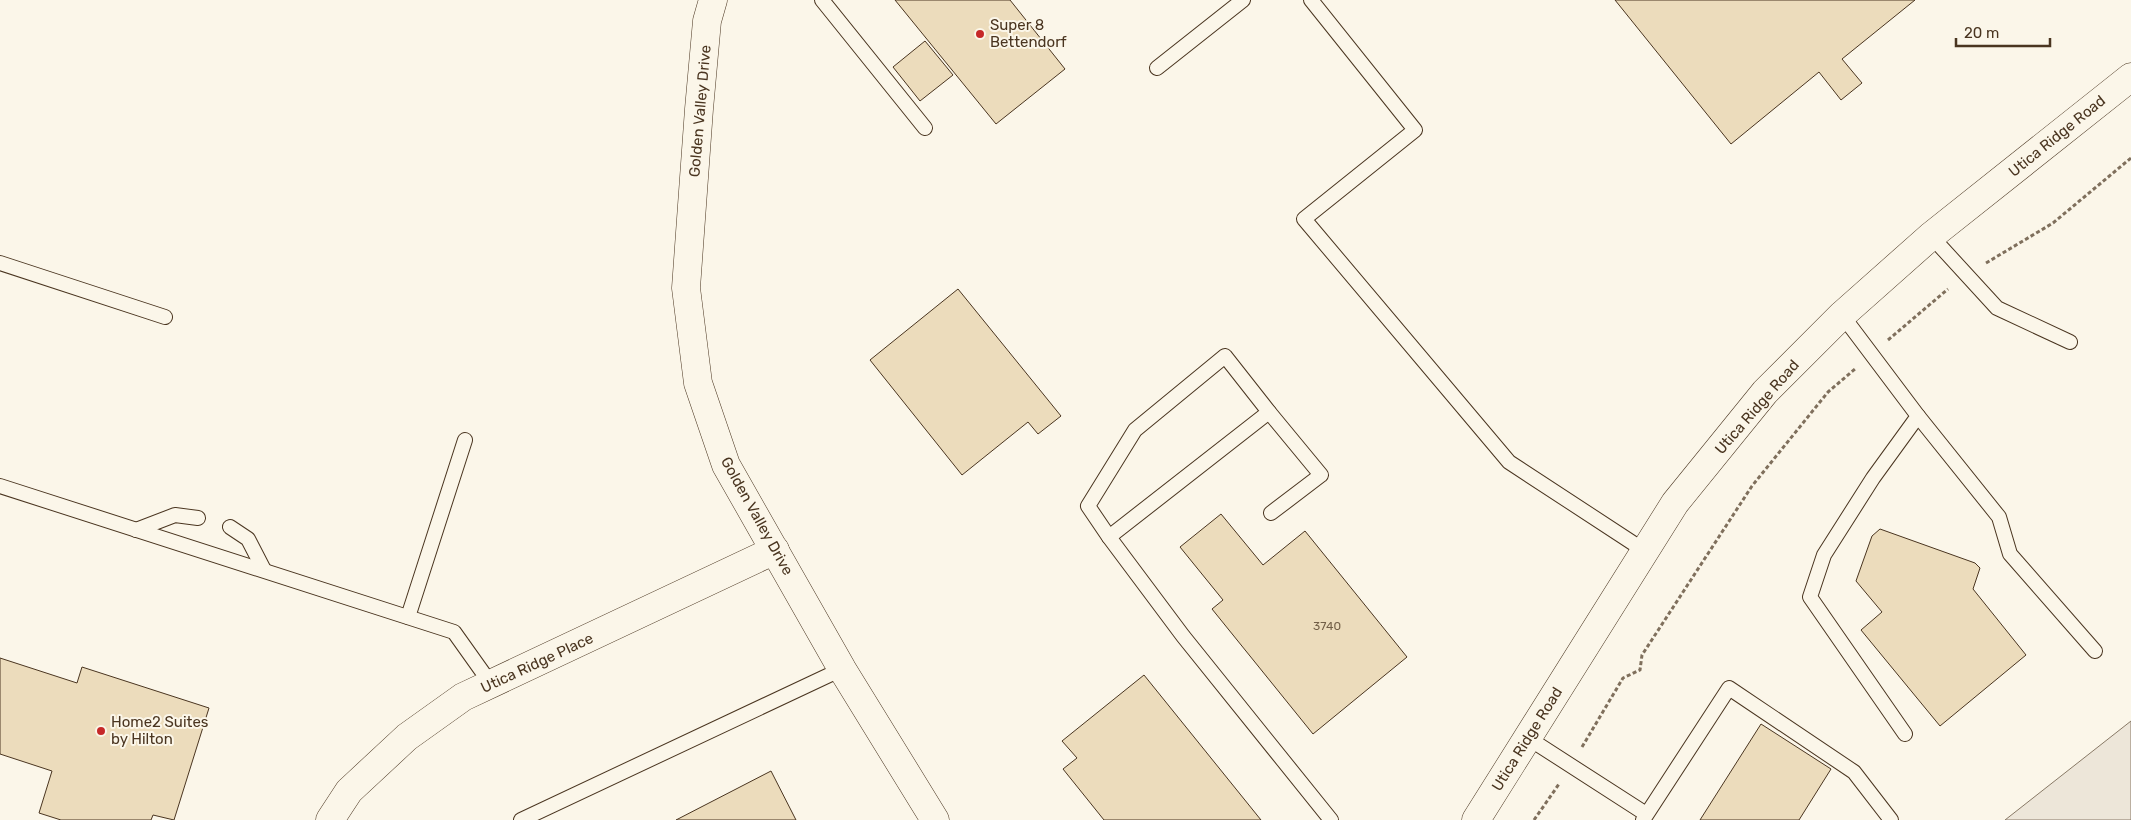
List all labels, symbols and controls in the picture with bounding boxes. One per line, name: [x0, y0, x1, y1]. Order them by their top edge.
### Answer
scale bar: [1956, 15, 2050, 47]
place label: Super 8 Bettendorf: [990, 16, 1067, 51]
text: 20 m: [1964, 24, 1999, 42]
marker: Super 8 Bettendorf: [974, 28, 986, 40]
street label: Golden Valley Drive: [685, 44, 715, 178]
street label: Utica Ridge Road: [2005, 91, 2109, 181]
street label: Utica Ridge Road: [1711, 356, 1803, 458]
street label: Golden Valley Drive: [717, 454, 797, 578]
house number: 3740: [1313, 619, 1341, 633]
street label: Utica Ridge Place: [478, 629, 596, 697]
street label: Utica Ridge Road: [1488, 684, 1566, 794]
place label: Home2 Suites by Hilton: [111, 713, 209, 748]
marker: Home2 Suites by Hilton: [95, 725, 107, 737]

